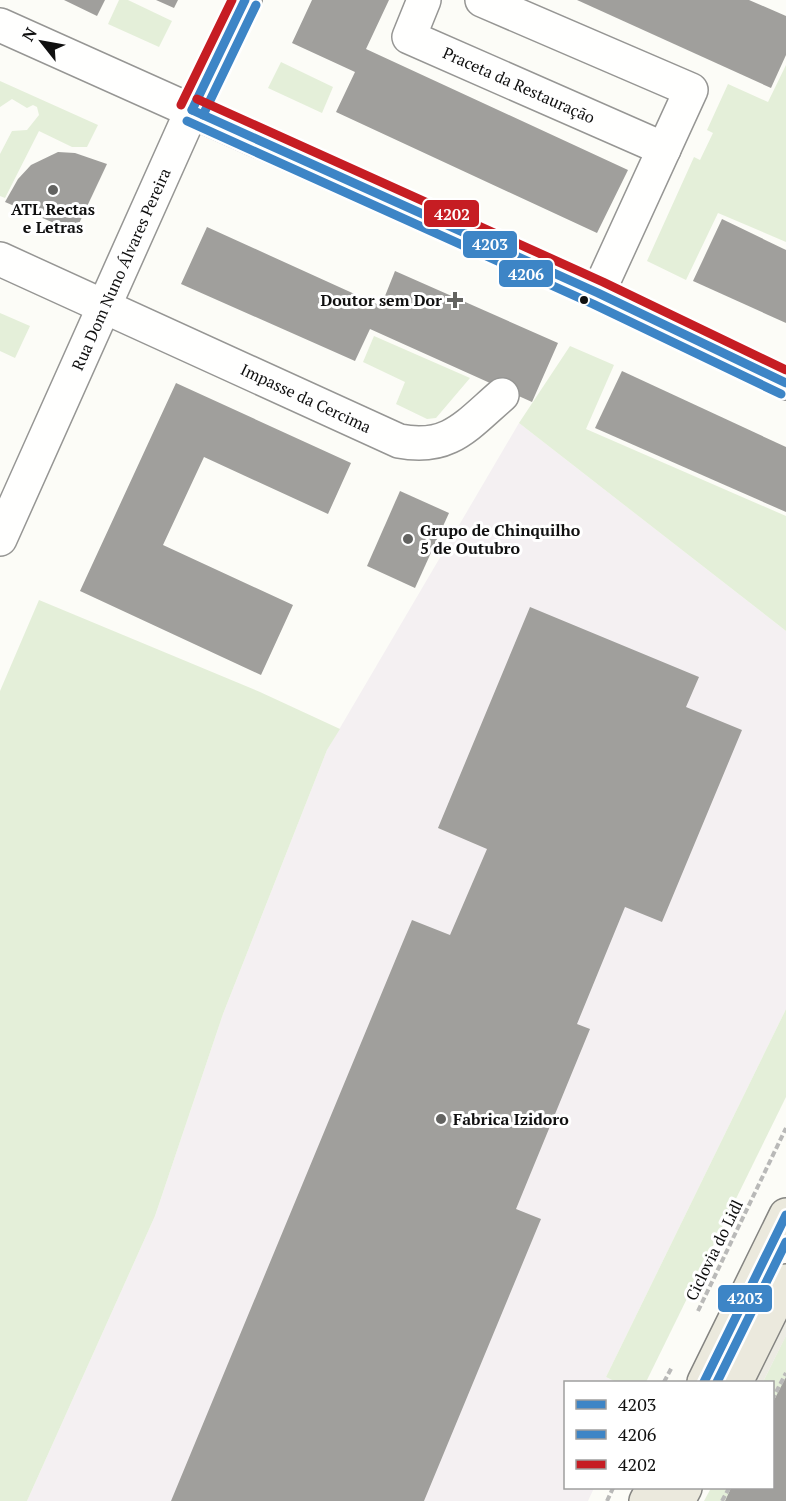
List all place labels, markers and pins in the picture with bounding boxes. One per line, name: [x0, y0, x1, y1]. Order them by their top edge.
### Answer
marker: ATL Rectas e Letras: [46, 183, 60, 197]
place label: ATL Rectas e Letras: [11, 198, 95, 238]
place label: Doutor sem Dor: [321, 289, 442, 311]
marker: Doutor sem Dor: [446, 291, 464, 309]
unlabelled marker: [578, 294, 590, 306]
place label: Grupo de Chinquilho 5 de Outubro: [420, 519, 581, 559]
marker: Grupo de Chinquilho 5 de Outubro: [401, 532, 415, 546]
place label: Fabrica Izidoro: [453, 1108, 569, 1130]
marker: Fabrica Izidoro: [434, 1112, 448, 1126]

